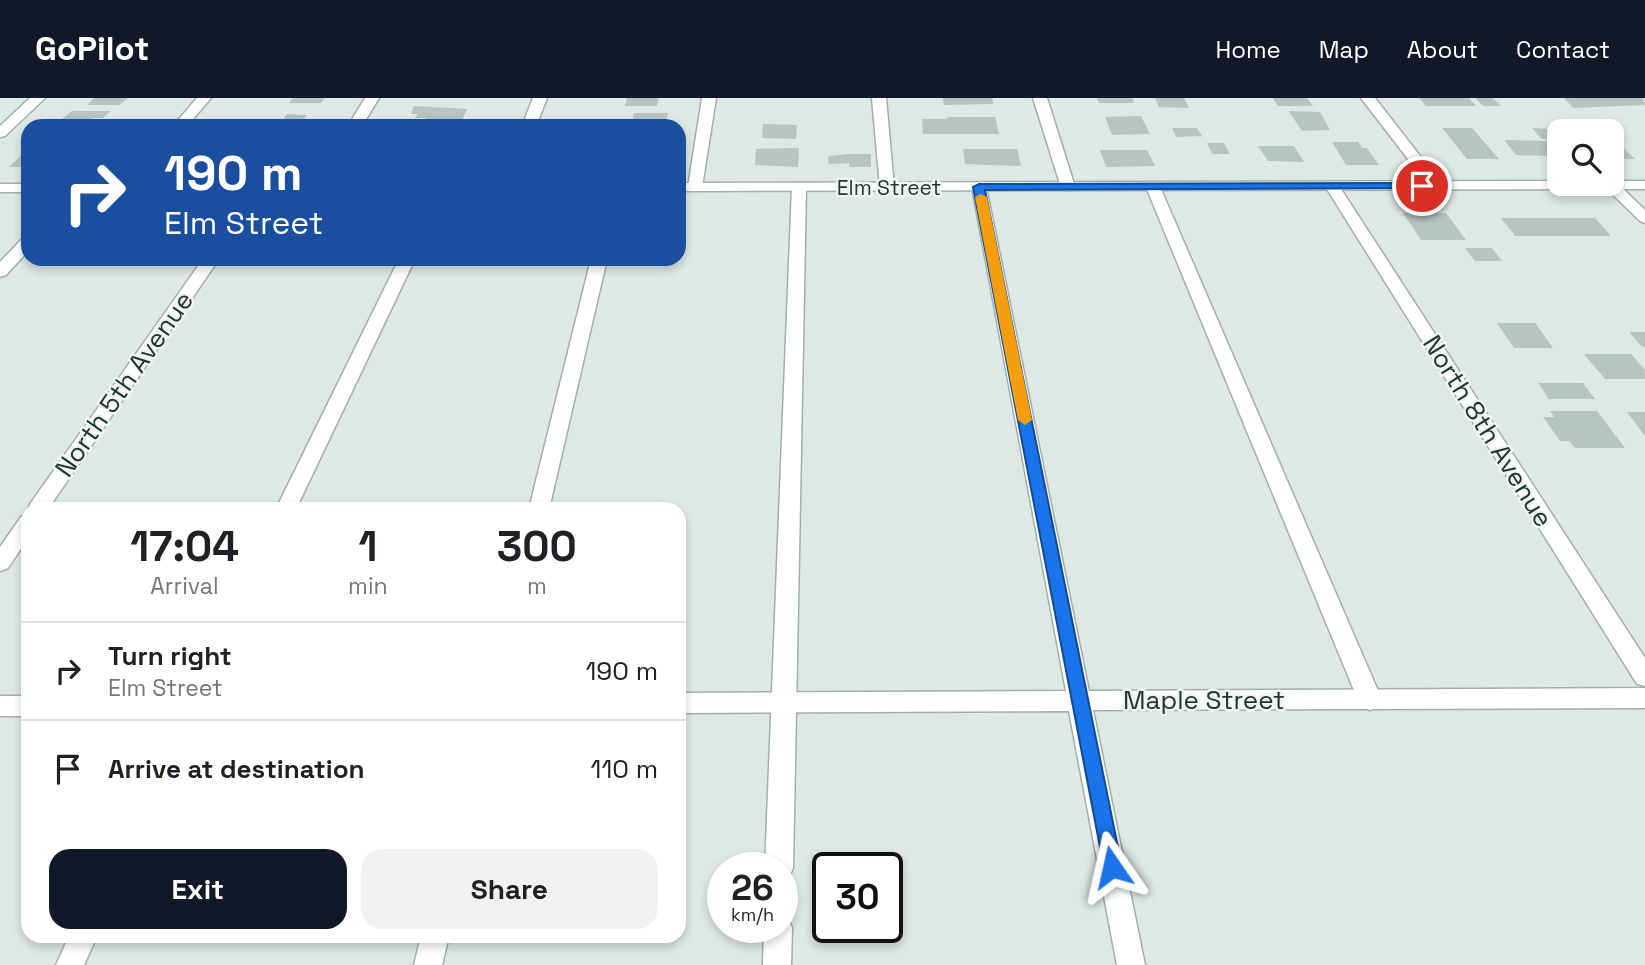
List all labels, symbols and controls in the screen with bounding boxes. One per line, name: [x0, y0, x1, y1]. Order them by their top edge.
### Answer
text: GoPilot: [35, 28, 149, 70]
text: Home: [1215, 34, 1281, 65]
text: Map: [1319, 34, 1369, 65]
text: About: [1407, 34, 1478, 65]
text: Contact: [1516, 34, 1610, 65]
map controls: [1547, 119, 1624, 196]
button: search: [1547, 119, 1624, 196]
text: 190 m: [164, 142, 302, 204]
icon: right: [49, 147, 140, 238]
pin: [1392, 156, 1452, 216]
icon: arrive: [1403, 167, 1441, 205]
street label: Elm Street: [837, 174, 941, 201]
text: Elm Street: [164, 203, 323, 243]
street label: North 5th Avenue: [47, 284, 201, 484]
street label: North 8th Avenue: [1415, 329, 1561, 533]
text: 17:04: [130, 520, 239, 573]
text: 1: [358, 520, 377, 573]
text: 300: [497, 520, 577, 573]
text: Arrival: [150, 571, 219, 601]
text: min: [348, 571, 388, 601]
text: m: [527, 571, 547, 601]
text: Turn right: [108, 639, 232, 673]
icon: right: [49, 652, 87, 690]
text: 190 m: [586, 654, 658, 688]
text: Elm Street: [108, 673, 223, 703]
street label: Maple Street: [1123, 683, 1285, 717]
icon: arrive: [49, 750, 87, 788]
text: Arrive at destination: [108, 752, 365, 786]
text: 110 m: [591, 752, 658, 786]
position arrow: [1075, 830, 1149, 904]
button: Exit: [49, 849, 347, 929]
button: Share: [361, 849, 658, 929]
speed limit sign: 30: [812, 852, 903, 943]
text: 26: [731, 866, 774, 910]
text: km/h: [731, 903, 774, 926]

